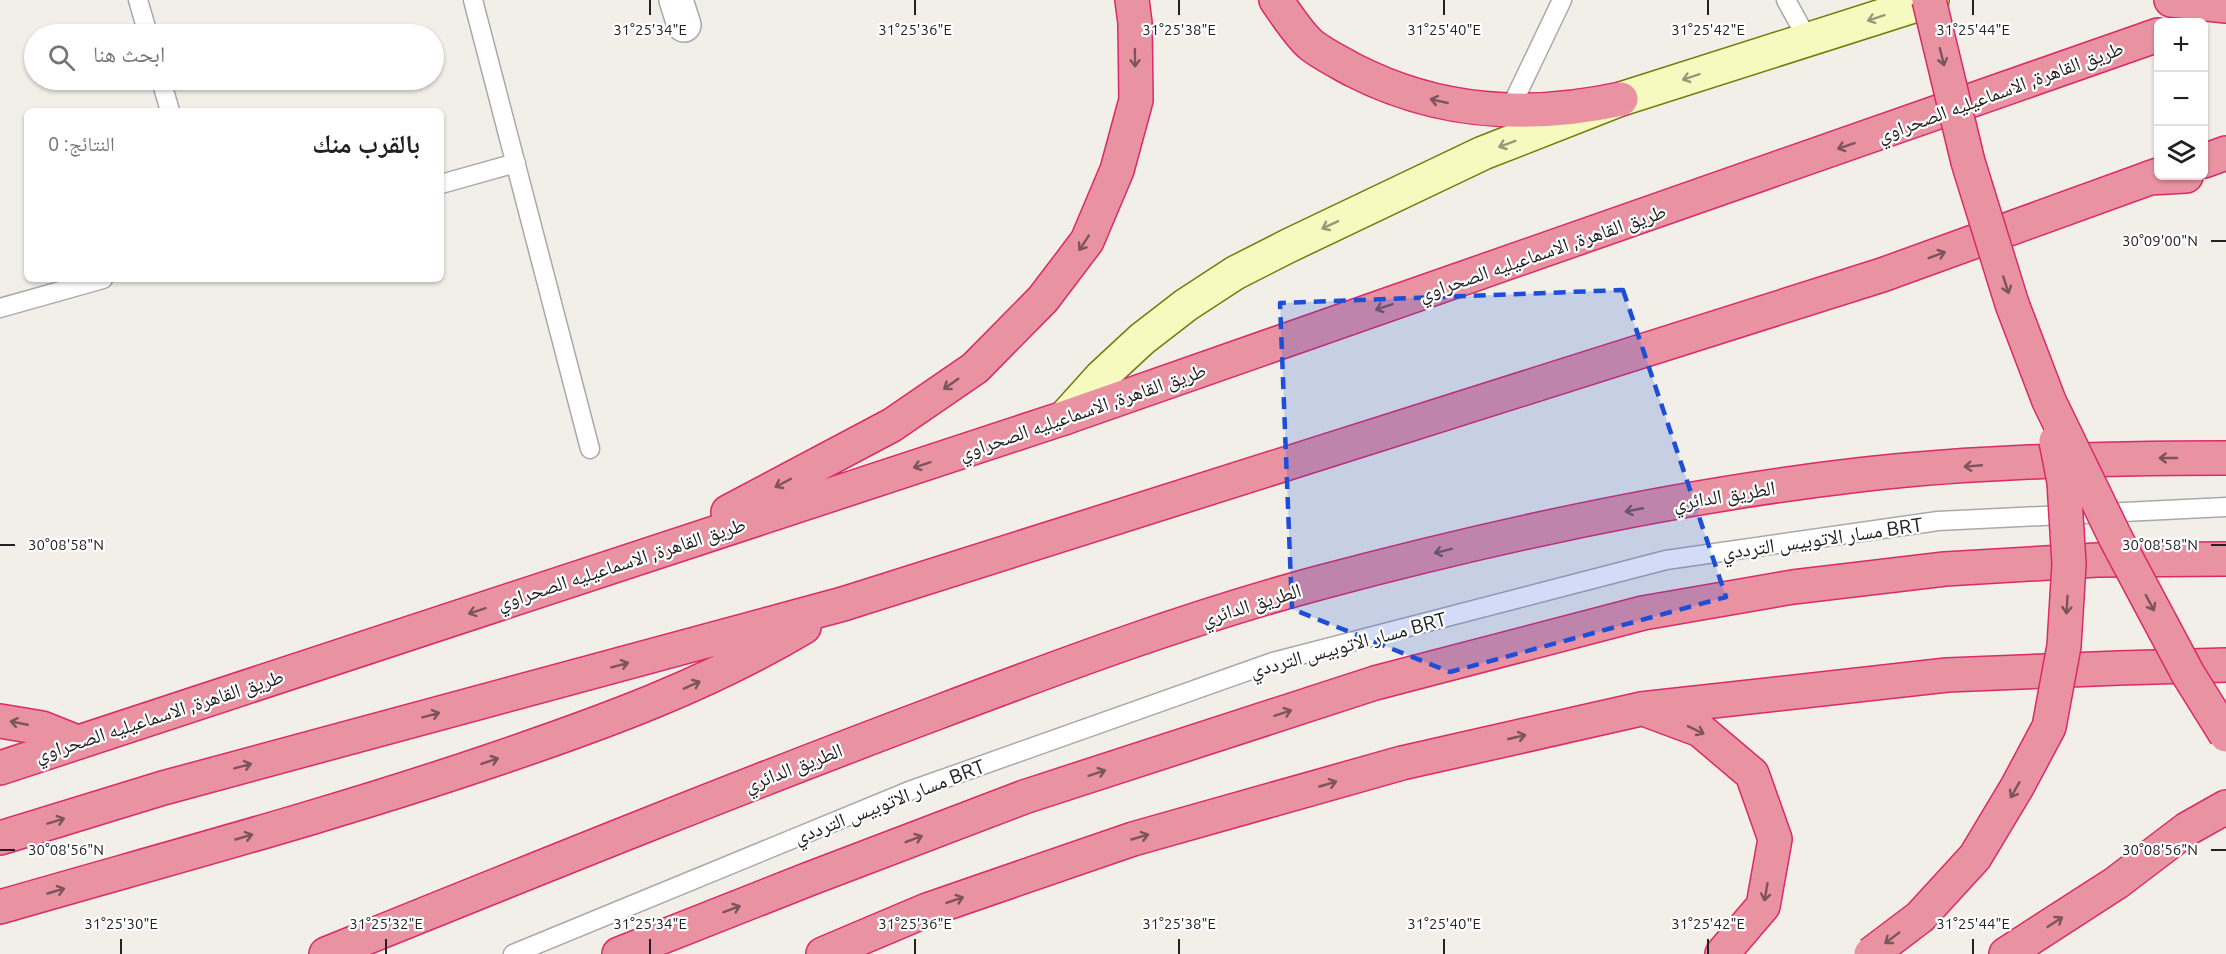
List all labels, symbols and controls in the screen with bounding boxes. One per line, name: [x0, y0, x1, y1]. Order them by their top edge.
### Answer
one-way arrow: [1867, 13, 1886, 24]
map controls: [2154, 18, 2208, 180]
button: +: [2154, 18, 2208, 72]
text: 31°25'34"E: [613, 21, 687, 38]
text: 31°25'36"E: [878, 21, 952, 38]
text: 31°25'38"E: [1142, 21, 1216, 38]
text: 31°25'40"E: [1407, 21, 1481, 38]
text: 31°25'42"E: [1671, 21, 1745, 38]
text: 31°25'44"E: [1936, 21, 2010, 38]
search box: [24, 24, 444, 90]
street label: طريق القاهرة, الاسماعيليه الصحراوي: [1874, 36, 2128, 151]
icon: search: [45, 41, 78, 74]
text: ابحث هنا: [93, 41, 165, 66]
one-way arrow: [1937, 47, 1949, 66]
one-way arrow: [1130, 48, 1141, 68]
one-way arrow: [1682, 72, 1701, 83]
button: −: [2154, 72, 2208, 126]
one-way arrow: [1430, 95, 1449, 106]
button: layers: [2154, 126, 2208, 180]
text: بالقرب منك: [312, 129, 420, 158]
text: النتائج: 0: [48, 132, 115, 155]
one-way arrow: [1499, 139, 1517, 150]
one-way arrow: [1837, 141, 1856, 152]
street label: طريق القاهرة, الاسماعيليه الصحراوي: [1415, 199, 1670, 310]
one-way arrow: [1322, 220, 1340, 232]
text: 30°09'00"N: [2122, 232, 2198, 249]
one-way arrow: [1078, 235, 1090, 251]
one-way arrow: [1927, 249, 1946, 260]
one-way arrow: [2002, 275, 2013, 294]
one-way arrow: [1375, 302, 1394, 313]
street label: طريق القاهرة, الاسماعيليه الصحراوي: [955, 358, 1210, 469]
one-way arrow: [944, 378, 960, 390]
one-way arrow: [2158, 452, 2178, 464]
one-way arrow: [913, 460, 932, 471]
one-way arrow: [1963, 461, 1983, 472]
street label: الطريق الدائري: [1671, 476, 1778, 519]
one-way arrow: [775, 477, 792, 489]
one-way arrow: [1625, 505, 1644, 516]
street label: طريق القاهرة, الاسماعيليه الصحراوي: [494, 512, 750, 619]
street label: مسار الاتوبيس الترددي BRT: [1720, 513, 1925, 569]
text: 30°08'58"N: [28, 536, 104, 553]
text: 30°08'58"N: [2122, 536, 2198, 553]
one-way arrow: [1434, 546, 1453, 558]
street label: الطريق الدائري: [1198, 578, 1305, 635]
one-way arrow: [2061, 594, 2072, 614]
one-way arrow: [2144, 594, 2156, 611]
one-way arrow: [468, 606, 487, 617]
street label: مسار الاتوبيس الترددي BRT: [1247, 607, 1450, 686]
one-way arrow: [610, 658, 629, 670]
street label: طريق القاهرة, الاسماعيليه الصحراوي: [32, 664, 288, 771]
one-way arrow: [683, 679, 701, 691]
one-way arrow: [1273, 707, 1292, 718]
one-way arrow: [421, 709, 440, 721]
one-way arrow: [9, 717, 29, 728]
one-way arrow: [1686, 724, 1704, 736]
one-way arrow: [1507, 731, 1526, 743]
street label: الطريق الدائري: [741, 738, 847, 801]
street label: مسار الاتوبيس الترددي BRT: [790, 754, 990, 853]
one-way arrow: [480, 755, 499, 766]
one-way arrow: [233, 760, 252, 772]
one-way arrow: [1087, 767, 1106, 778]
one-way arrow: [1318, 778, 1337, 790]
one-way arrow: [2009, 781, 2021, 798]
one-way arrow: [46, 815, 65, 826]
one-way arrow: [234, 831, 253, 842]
one-way arrow: [1130, 831, 1149, 842]
one-way arrow: [904, 833, 923, 844]
text: 30°08'56"N: [28, 841, 104, 858]
text: 30°08'56"N: [2122, 841, 2198, 858]
one-way arrow: [1760, 882, 1771, 901]
one-way arrow: [46, 885, 65, 896]
one-way arrow: [945, 894, 964, 905]
one-way arrow: [722, 903, 740, 914]
text: 31°25'30"E: [84, 915, 158, 932]
text: 31°25'32"E: [349, 915, 423, 932]
text: 31°25'34"E: [613, 915, 687, 932]
text: 31°25'36"E: [878, 915, 952, 932]
text: 31°25'38"E: [1142, 915, 1216, 932]
text: 31°25'40"E: [1407, 915, 1481, 932]
text: 31°25'42"E: [1671, 915, 1745, 932]
text: 31°25'44"E: [1936, 915, 2010, 932]
one-way arrow: [2046, 916, 2063, 928]
one-way arrow: [1885, 932, 1901, 945]

